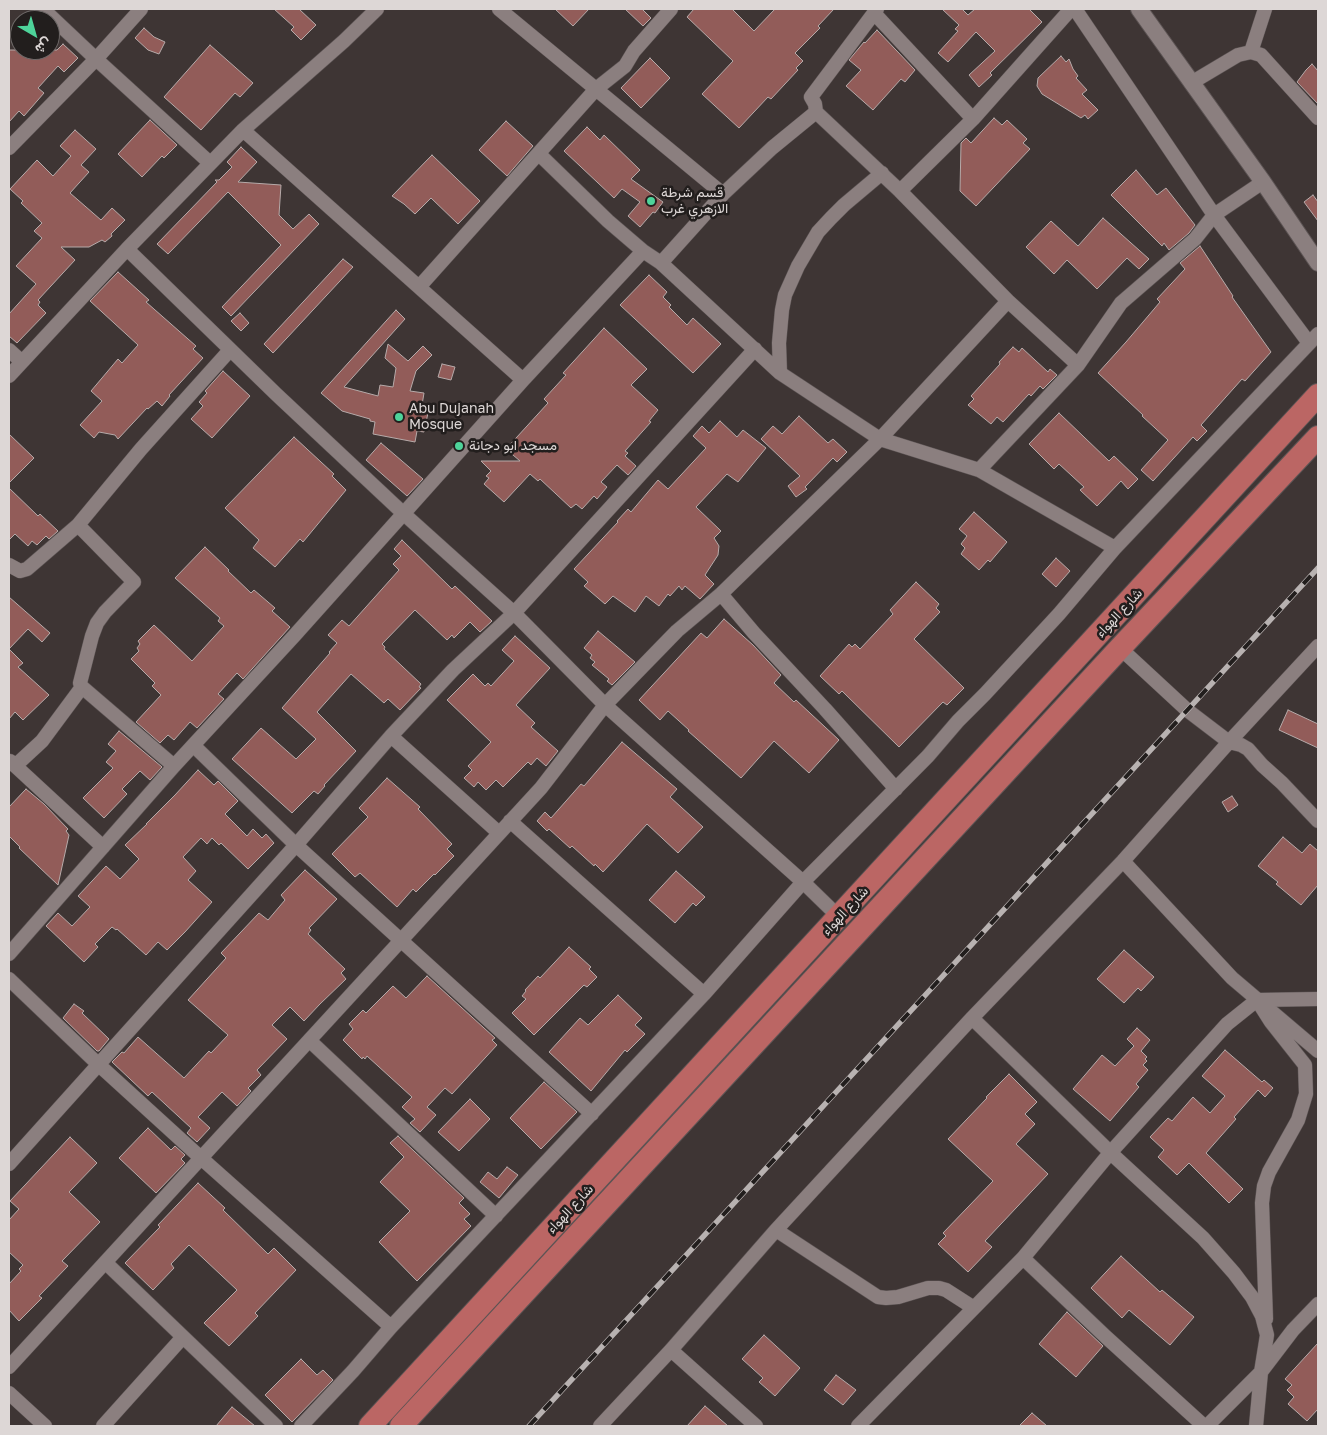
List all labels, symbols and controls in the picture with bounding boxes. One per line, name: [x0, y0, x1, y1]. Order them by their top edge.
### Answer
north arrow: [10, 10, 60, 60]
text: ش: [32, 35, 56, 58]
place label: قسم شرطة الازهري غرب: [661, 185, 728, 218]
marker: قسم شرطة الازهري غرب: [645, 195, 657, 207]
place label: Abu Dujanah Mosque: [409, 401, 494, 434]
marker: Abu Dujanah Mosque: [393, 411, 405, 423]
place label: مسجد ابو دجانة: [469, 438, 557, 454]
marker: مسجد ابو دجانة: [453, 440, 465, 452]
street label: شارع الهواء: [1092, 585, 1146, 641]
street label: شارع الهواء: [818, 883, 872, 939]
street label: شارع الهواء: [543, 1181, 597, 1237]

